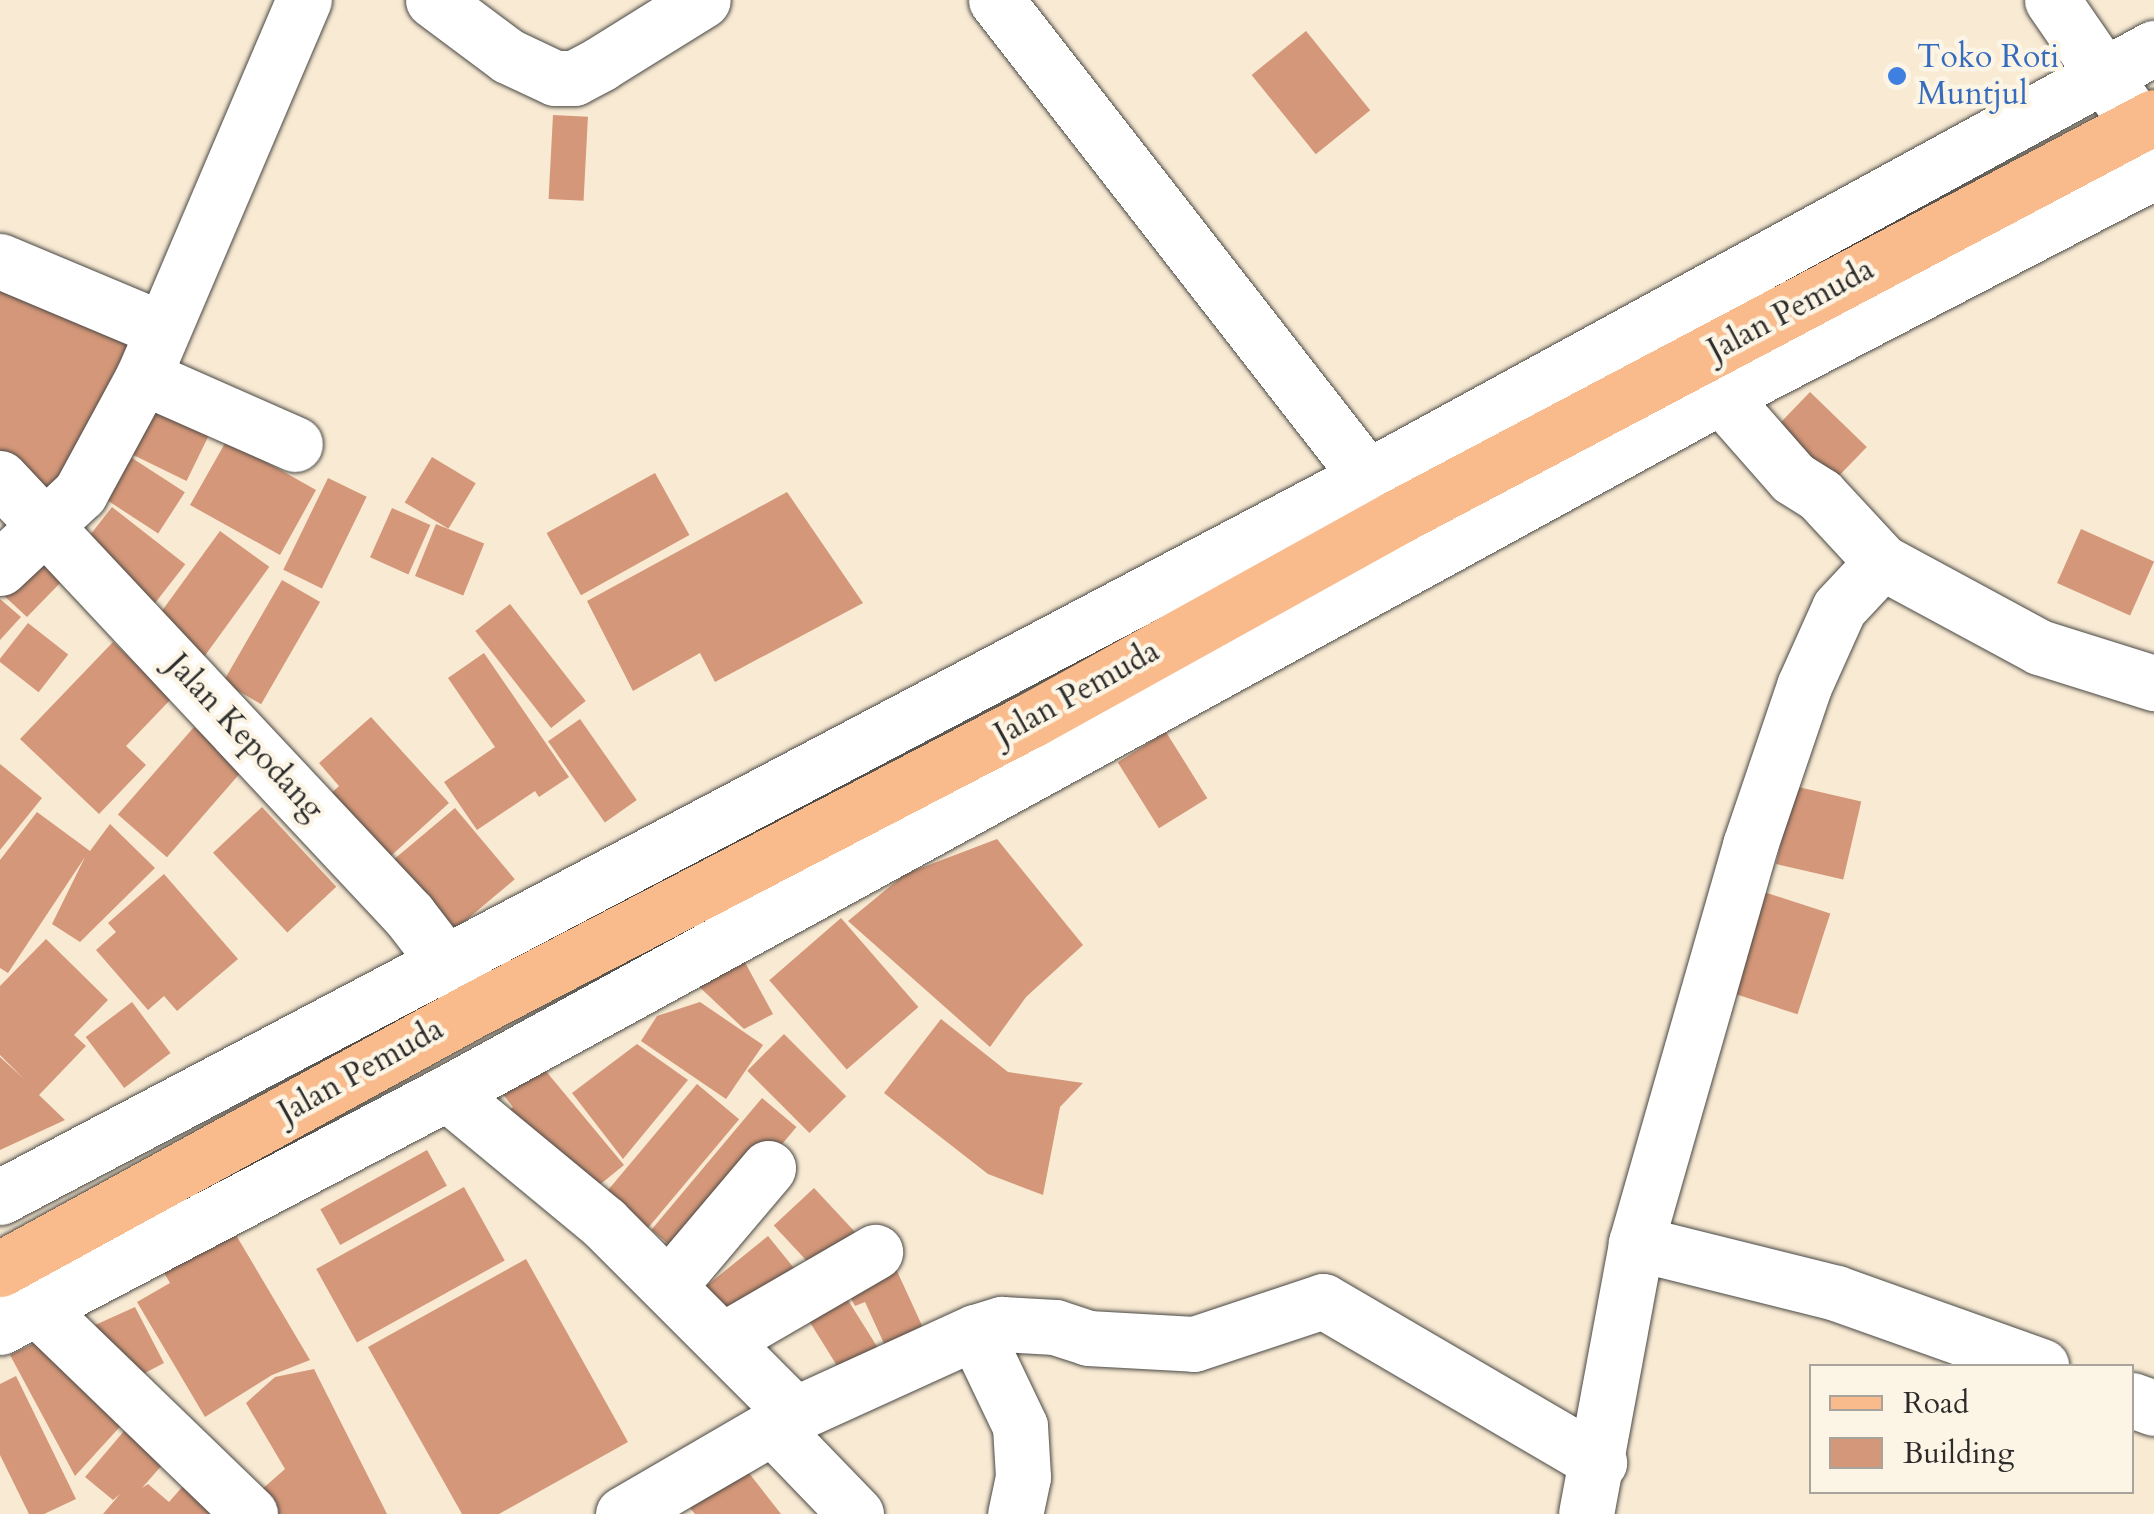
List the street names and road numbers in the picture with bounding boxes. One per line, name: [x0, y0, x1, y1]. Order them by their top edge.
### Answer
street label: Jalan Pemuda: [1701, 250, 1881, 370]
street label: Jalan Pemuda: [988, 632, 1166, 754]
street label: Jalan Kepodang: [158, 646, 332, 828]
street label: Jalan Pemuda: [272, 1010, 450, 1132]

